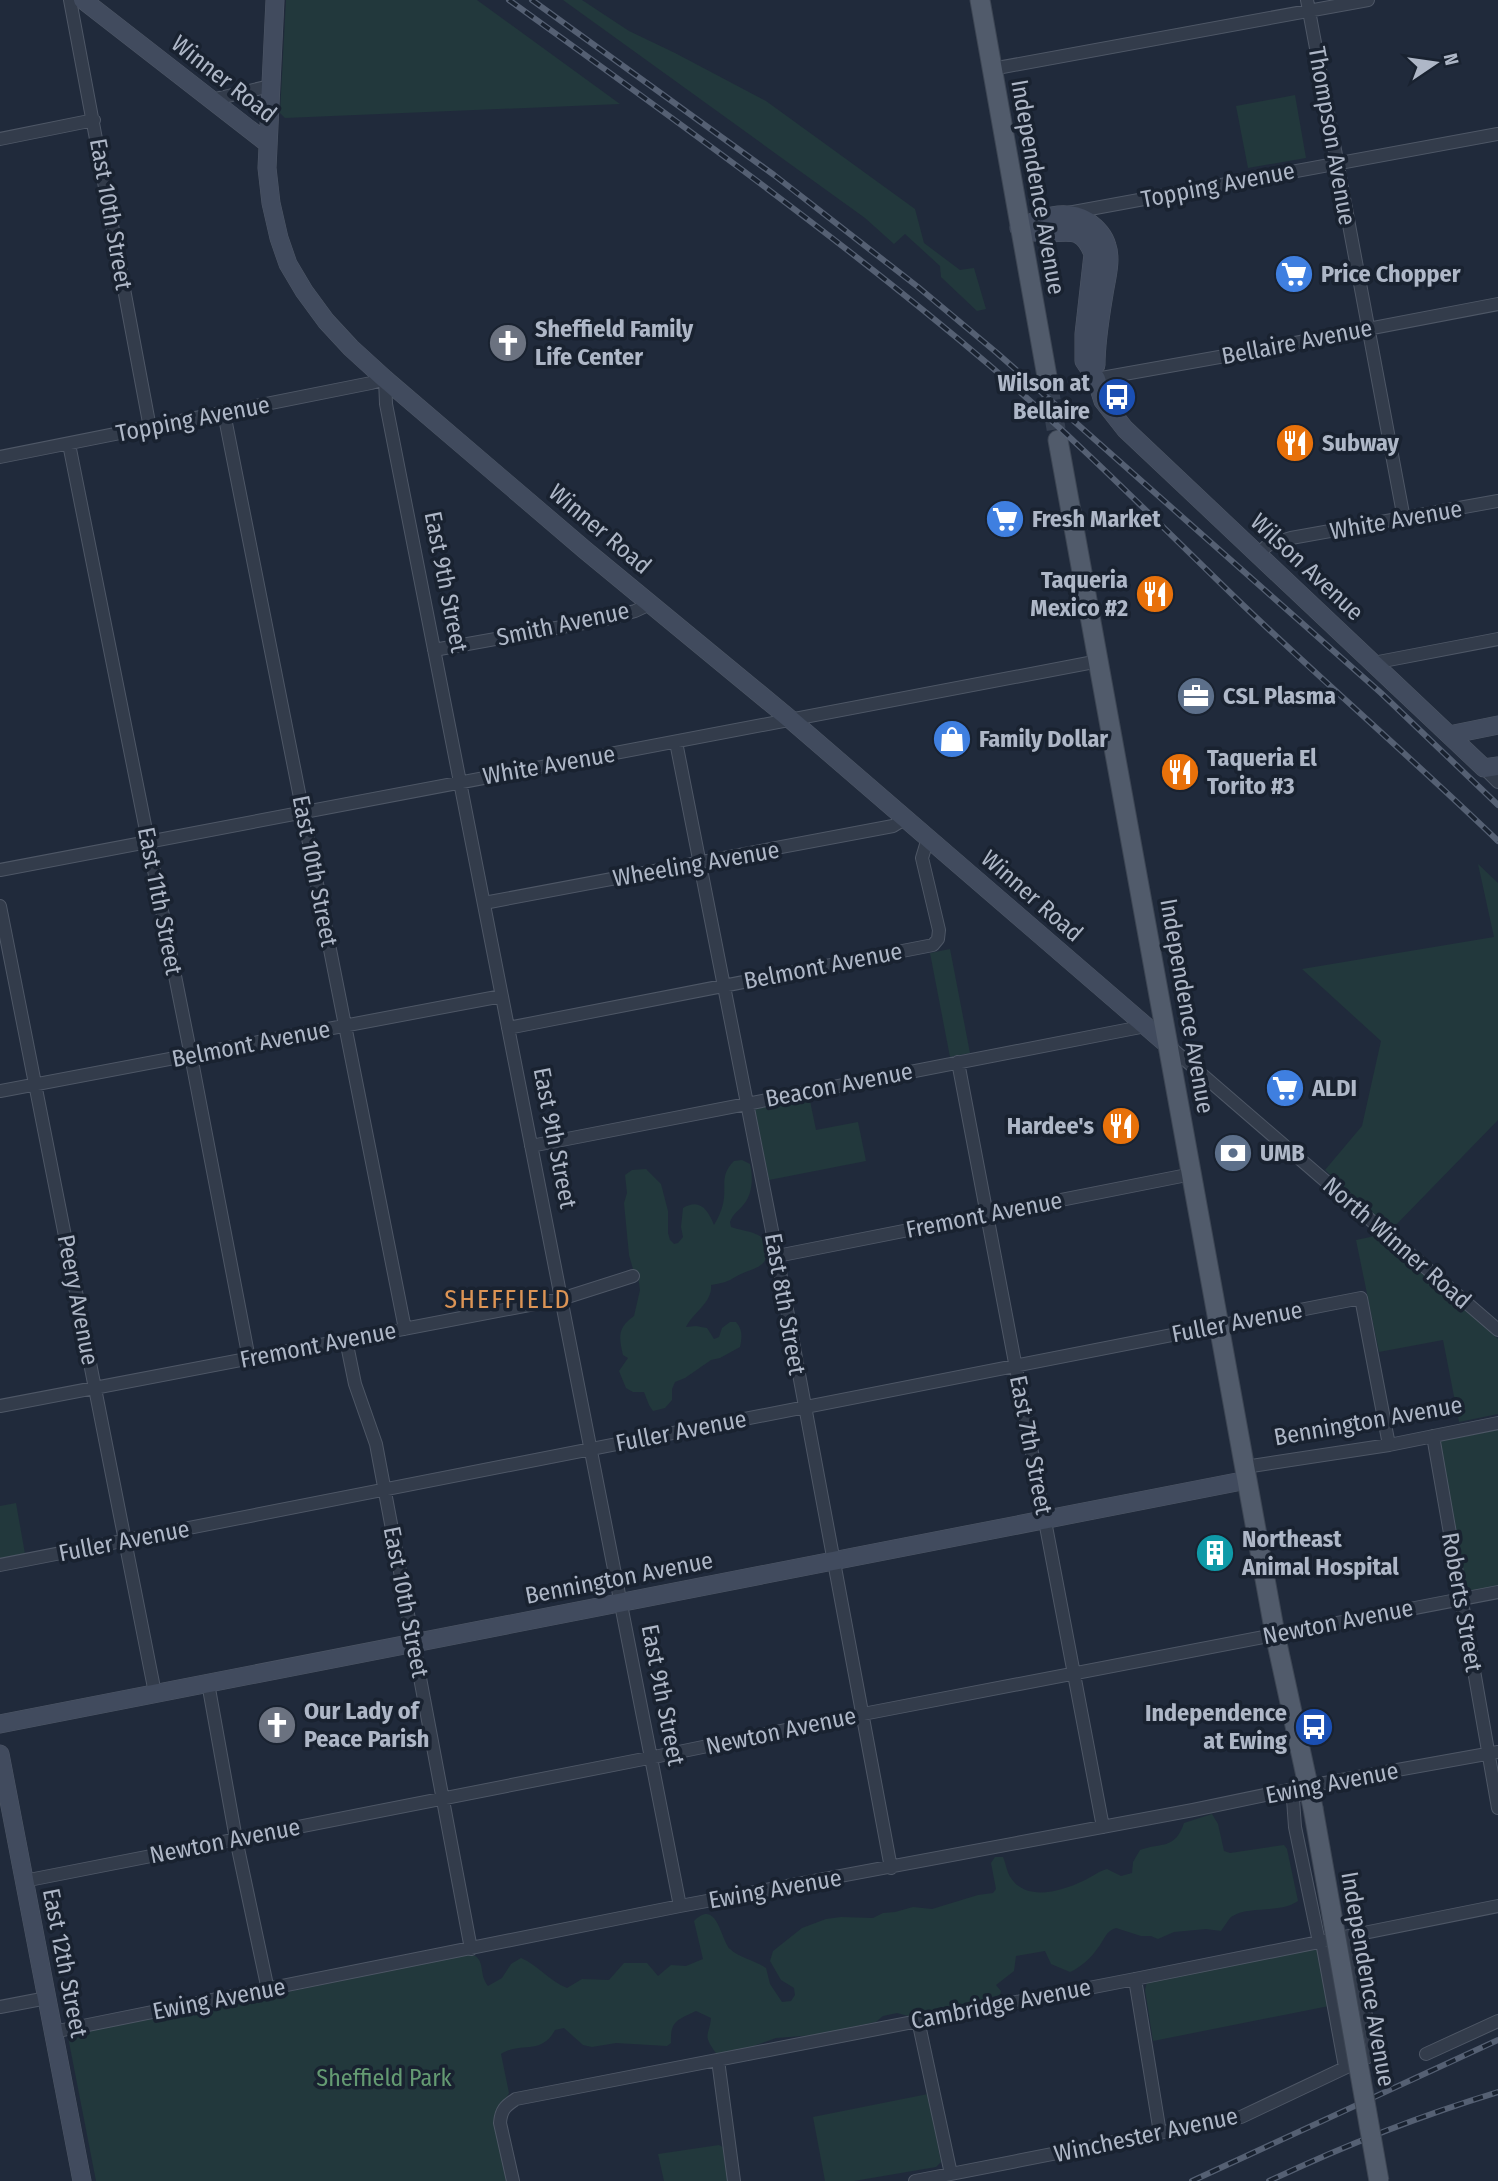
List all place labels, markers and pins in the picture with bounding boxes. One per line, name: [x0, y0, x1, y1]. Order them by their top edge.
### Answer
supermarket icon: Price Chopper: [1273, 253, 1315, 295]
place label: Price Chopper: [1321, 260, 1461, 288]
place label: Sheffield Family Life Center: [535, 315, 694, 371]
church icon: Sheffield Family Life Center: [487, 322, 529, 364]
place label: Wilson at Bellaire: [997, 369, 1091, 425]
bus stop icon: Wilson at Bellaire: [1096, 376, 1138, 418]
restaurant icon: Subway: [1274, 422, 1316, 464]
place label: Subway: [1322, 429, 1400, 457]
supermarket icon: Fresh Market: [984, 498, 1026, 540]
place label: Fresh Market: [1032, 505, 1161, 533]
place label: Taqueria Mexico #2: [1030, 566, 1128, 622]
restaurant icon: Taqueria Mexico #2: [1134, 573, 1176, 615]
office icon: CSL Plasma: [1175, 675, 1217, 717]
place label: CSL Plasma: [1223, 682, 1336, 710]
shop icon: Family Dollar: [931, 718, 973, 760]
place label: Family Dollar: [979, 725, 1108, 753]
place label: Taqueria El Torito #3: [1207, 744, 1317, 800]
restaurant icon: Taqueria El Torito #3: [1159, 751, 1201, 793]
supermarket icon: ALDI: [1264, 1067, 1306, 1109]
place label: ALDI: [1311, 1074, 1357, 1102]
restaurant icon: Hardee's: [1100, 1105, 1142, 1147]
place label: Hardee's: [1007, 1112, 1094, 1140]
bank icon: UMB: [1212, 1132, 1254, 1174]
place label: UMB: [1260, 1139, 1305, 1167]
place label: Northeast Animal Hospital: [1241, 1525, 1399, 1581]
building icon: Northeast Animal Hospital: [1194, 1532, 1236, 1574]
place label: Our Lady of Peace Parish: [304, 1697, 429, 1753]
place label: Independence at Ewing: [1145, 1699, 1287, 1755]
church icon: Our Lady of Peace Parish: [256, 1704, 298, 1746]
bus stop icon: Independence at Ewing: [1293, 1706, 1335, 1748]

